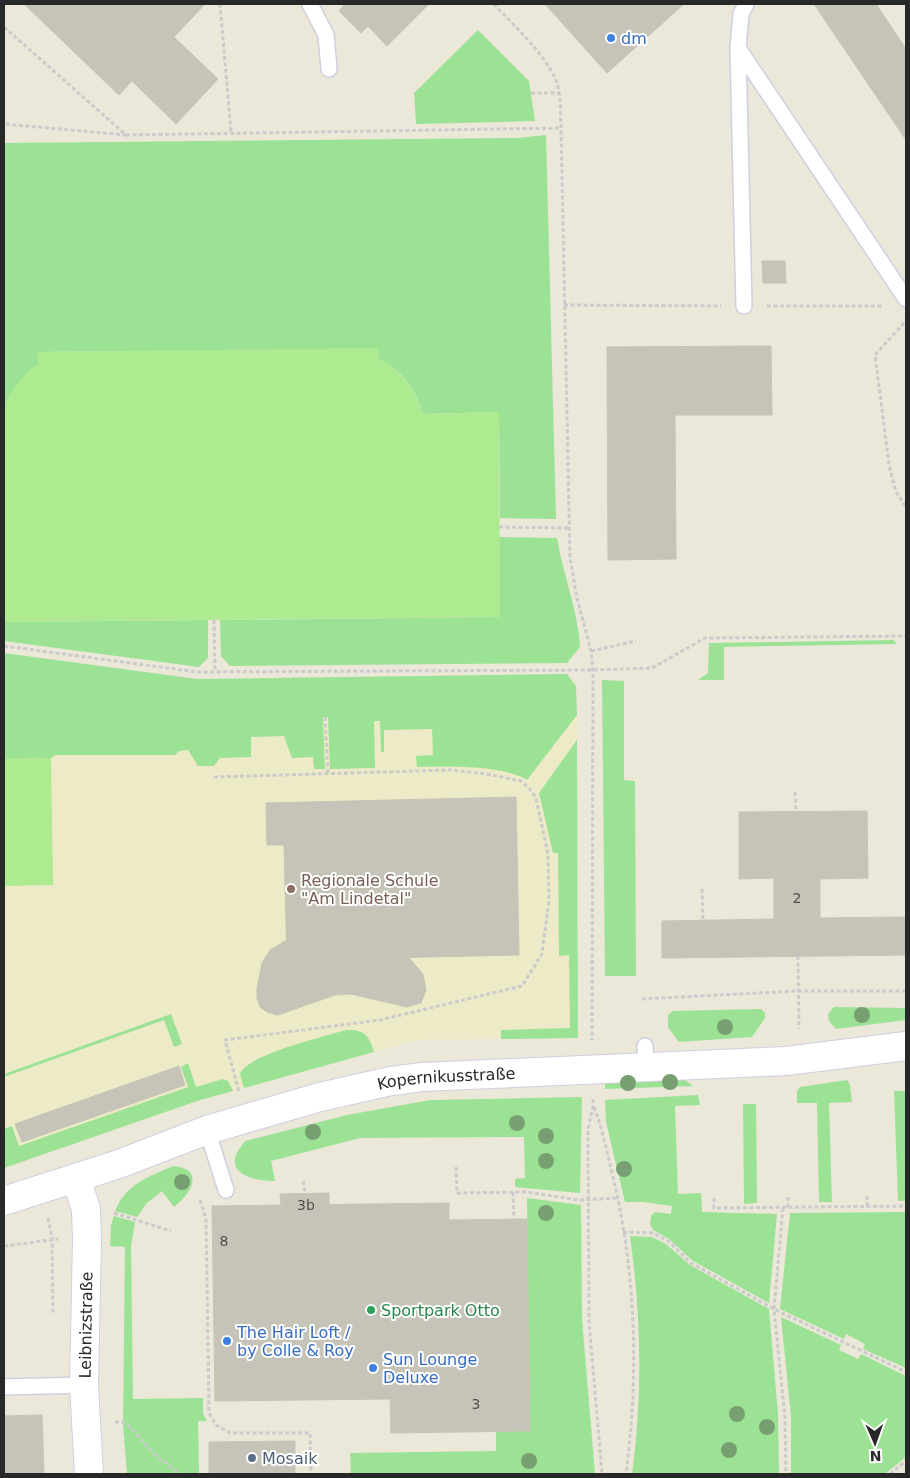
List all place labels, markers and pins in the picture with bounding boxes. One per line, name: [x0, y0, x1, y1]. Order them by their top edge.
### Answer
place label: dm: [621, 29, 647, 48]
marker: dm: [605, 32, 617, 44]
place label: Regionale Schule "Am Lindetal": [301, 871, 438, 908]
marker: Regionale Schule "Am Lindetal": [285, 883, 297, 895]
place label: Sportpark Otto: [381, 1301, 500, 1320]
marker: Sportpark Otto: [365, 1304, 377, 1316]
place label: The Hair Loft / by Colle & Roy: [236, 1323, 354, 1360]
marker: The Hair Loft / by Colle & Roy: [221, 1335, 233, 1347]
place label: Sun Lounge Deluxe: [383, 1350, 477, 1387]
marker: Sun Lounge Deluxe: [367, 1362, 379, 1374]
place label: Mosaik: [262, 1449, 318, 1468]
marker: Mosaik: [246, 1452, 258, 1464]

